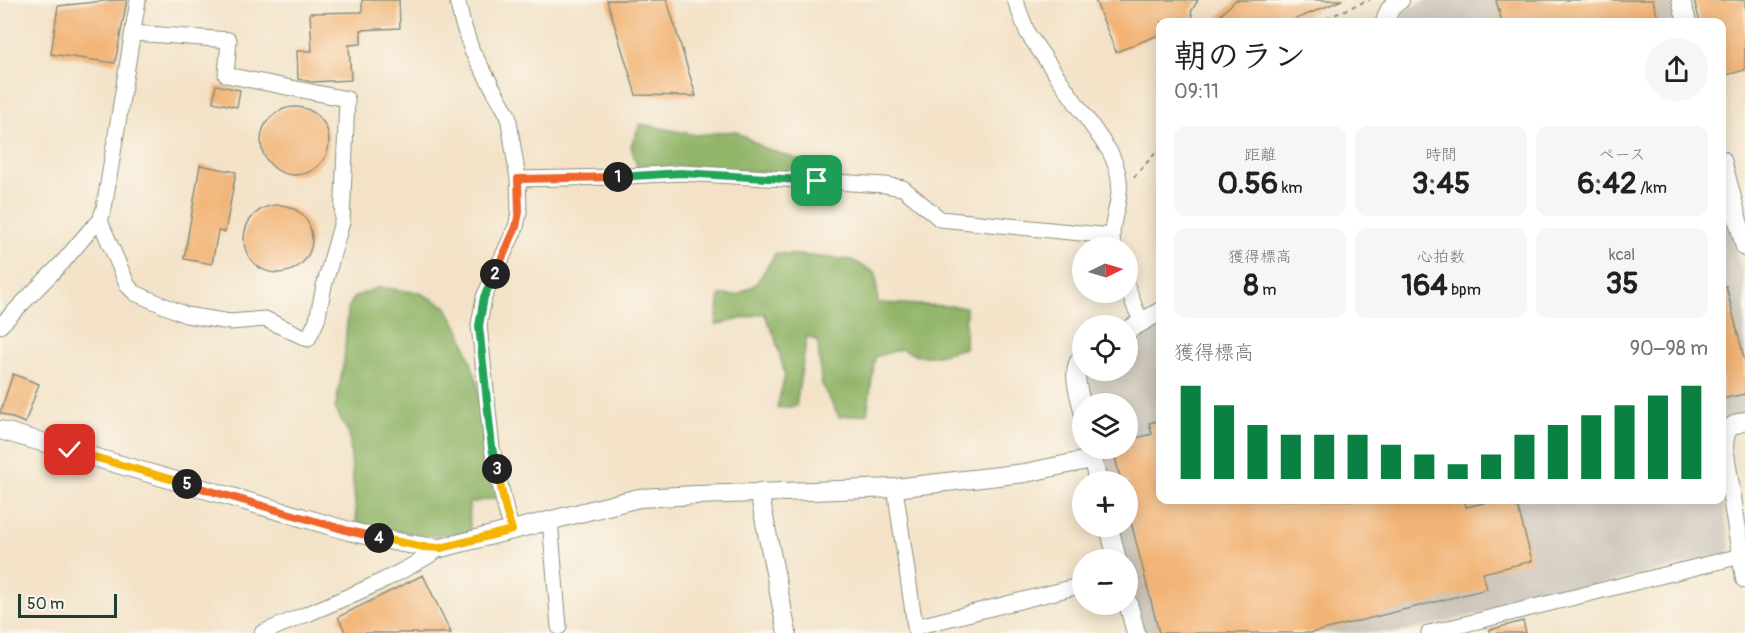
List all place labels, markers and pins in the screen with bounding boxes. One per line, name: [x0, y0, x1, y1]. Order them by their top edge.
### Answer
pin: [791, 155, 842, 206]
pin: 1: [603, 162, 633, 192]
pin: 2: [480, 259, 510, 289]
pin: [44, 424, 95, 475]
pin: 3: [482, 454, 512, 484]
pin: 5: [172, 469, 202, 499]
pin: 4: [364, 523, 394, 553]

